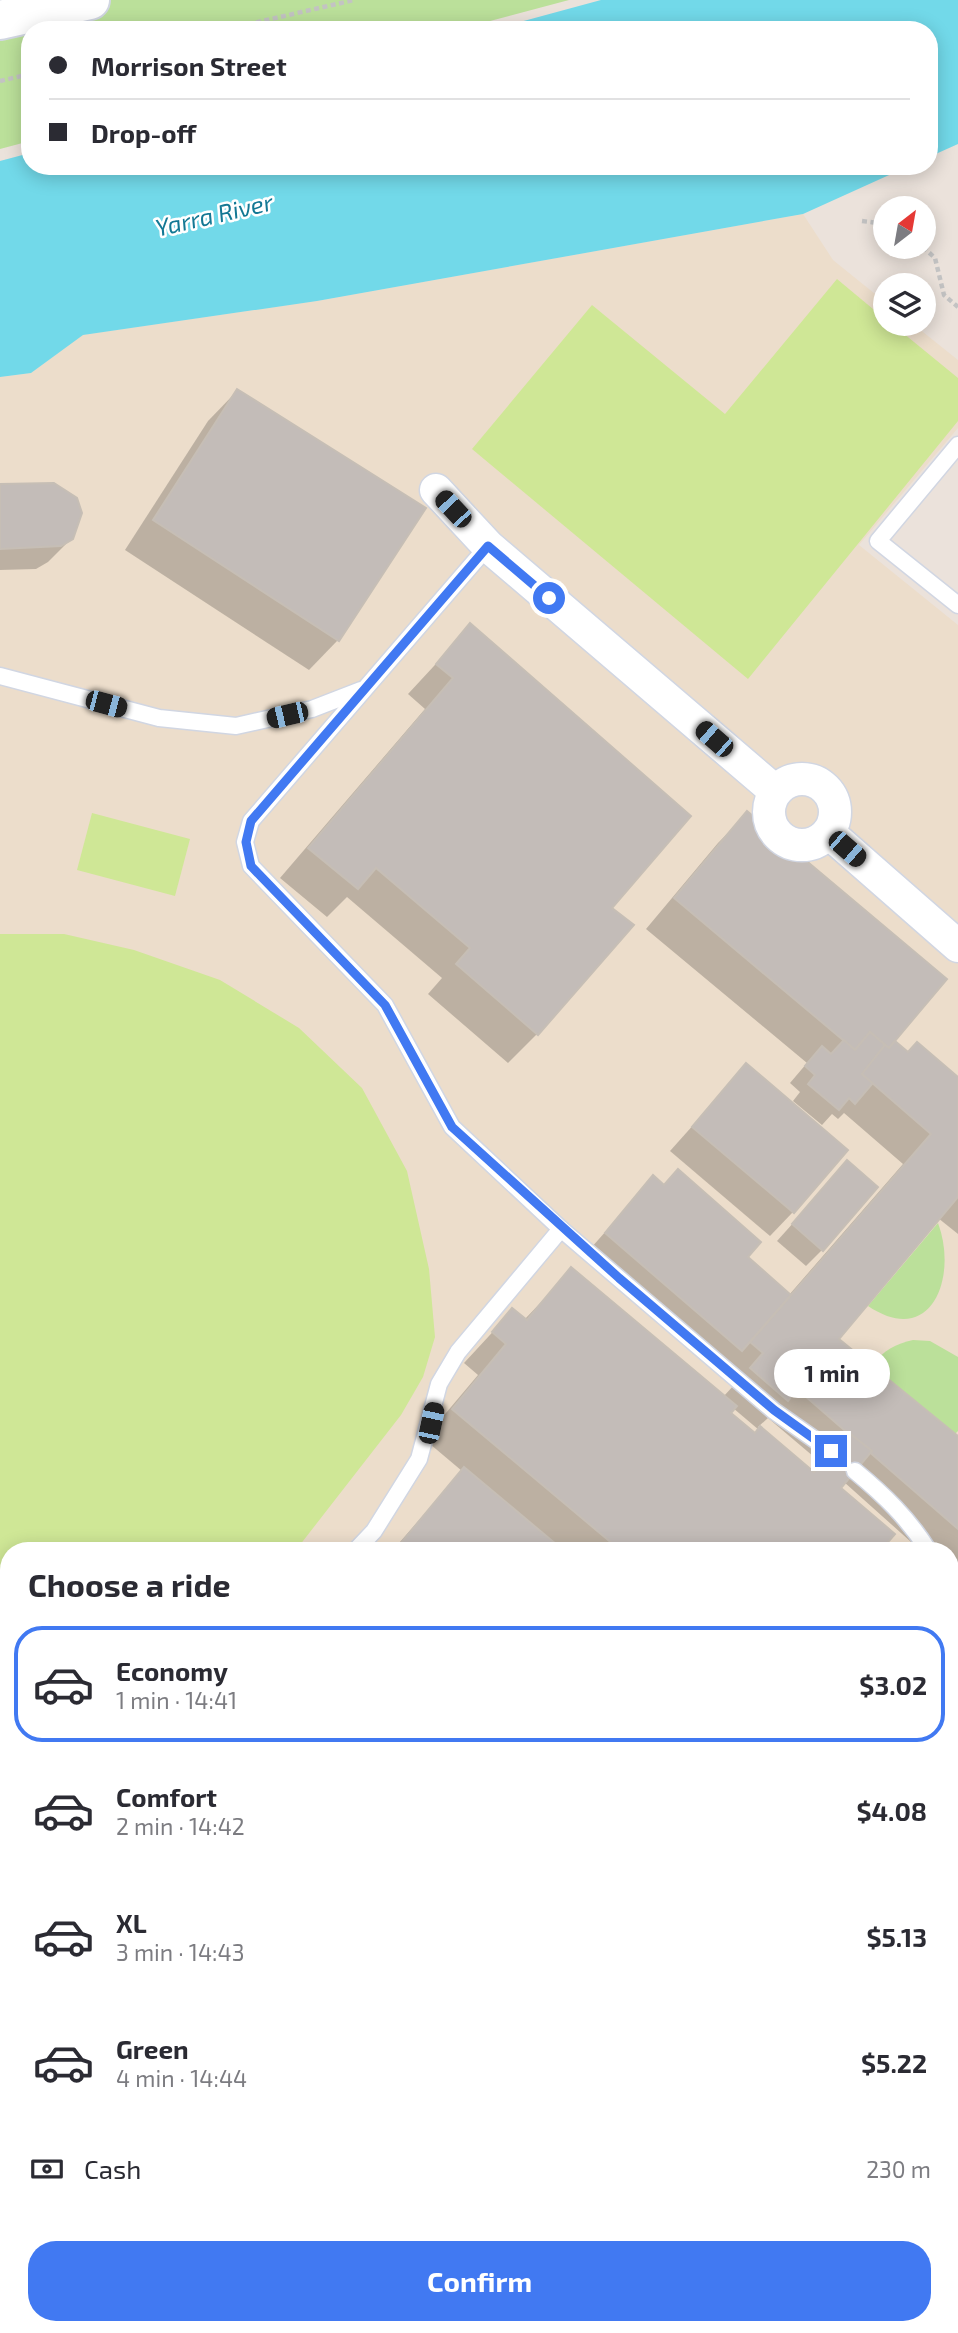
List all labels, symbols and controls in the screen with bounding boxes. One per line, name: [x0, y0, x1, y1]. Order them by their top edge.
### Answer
text: Morrison Street: [91, 50, 287, 81]
text: Drop-off: [91, 117, 196, 148]
water label: Yarra River: [152, 186, 276, 242]
north arrow: [873, 196, 936, 259]
map controls: [873, 196, 936, 336]
button: layers: [873, 273, 936, 336]
car: [431, 486, 476, 532]
route start: [533, 582, 565, 614]
car: [83, 688, 130, 720]
car: [265, 700, 310, 730]
car: [692, 717, 737, 761]
car: [825, 827, 870, 871]
callout: 1 min: [773, 1350, 889, 1398]
text: 1 min: [804, 1359, 860, 1387]
car: [417, 1400, 446, 1446]
route end: [815, 1435, 847, 1467]
text: Choose a ride: [28, 1565, 231, 1603]
icon: car: [32, 1653, 95, 1716]
text: Economy: [116, 1655, 228, 1686]
text: $3.02: [859, 1669, 927, 1700]
text: 1 min · 14:41: [116, 1686, 237, 1714]
icon: car: [32, 1779, 95, 1842]
text: Comfort: [116, 1781, 217, 1812]
text: $4.08: [856, 1795, 927, 1826]
text: 2 min · 14:42: [116, 1812, 245, 1840]
icon: car: [32, 1905, 95, 1968]
text: XL: [116, 1907, 147, 1938]
text: $5.13: [866, 1921, 927, 1952]
text: 3 min · 14:43: [116, 1938, 244, 1966]
icon: car: [32, 2031, 95, 2094]
text: Green: [116, 2033, 189, 2064]
text: $5.22: [861, 2047, 927, 2078]
text: 4 min · 14:44: [116, 2064, 247, 2092]
icon: cash: [28, 2150, 66, 2188]
text: Cash: [84, 2153, 141, 2184]
text: 230 m: [866, 2155, 931, 2183]
button: Confirm: [28, 2241, 931, 2321]

